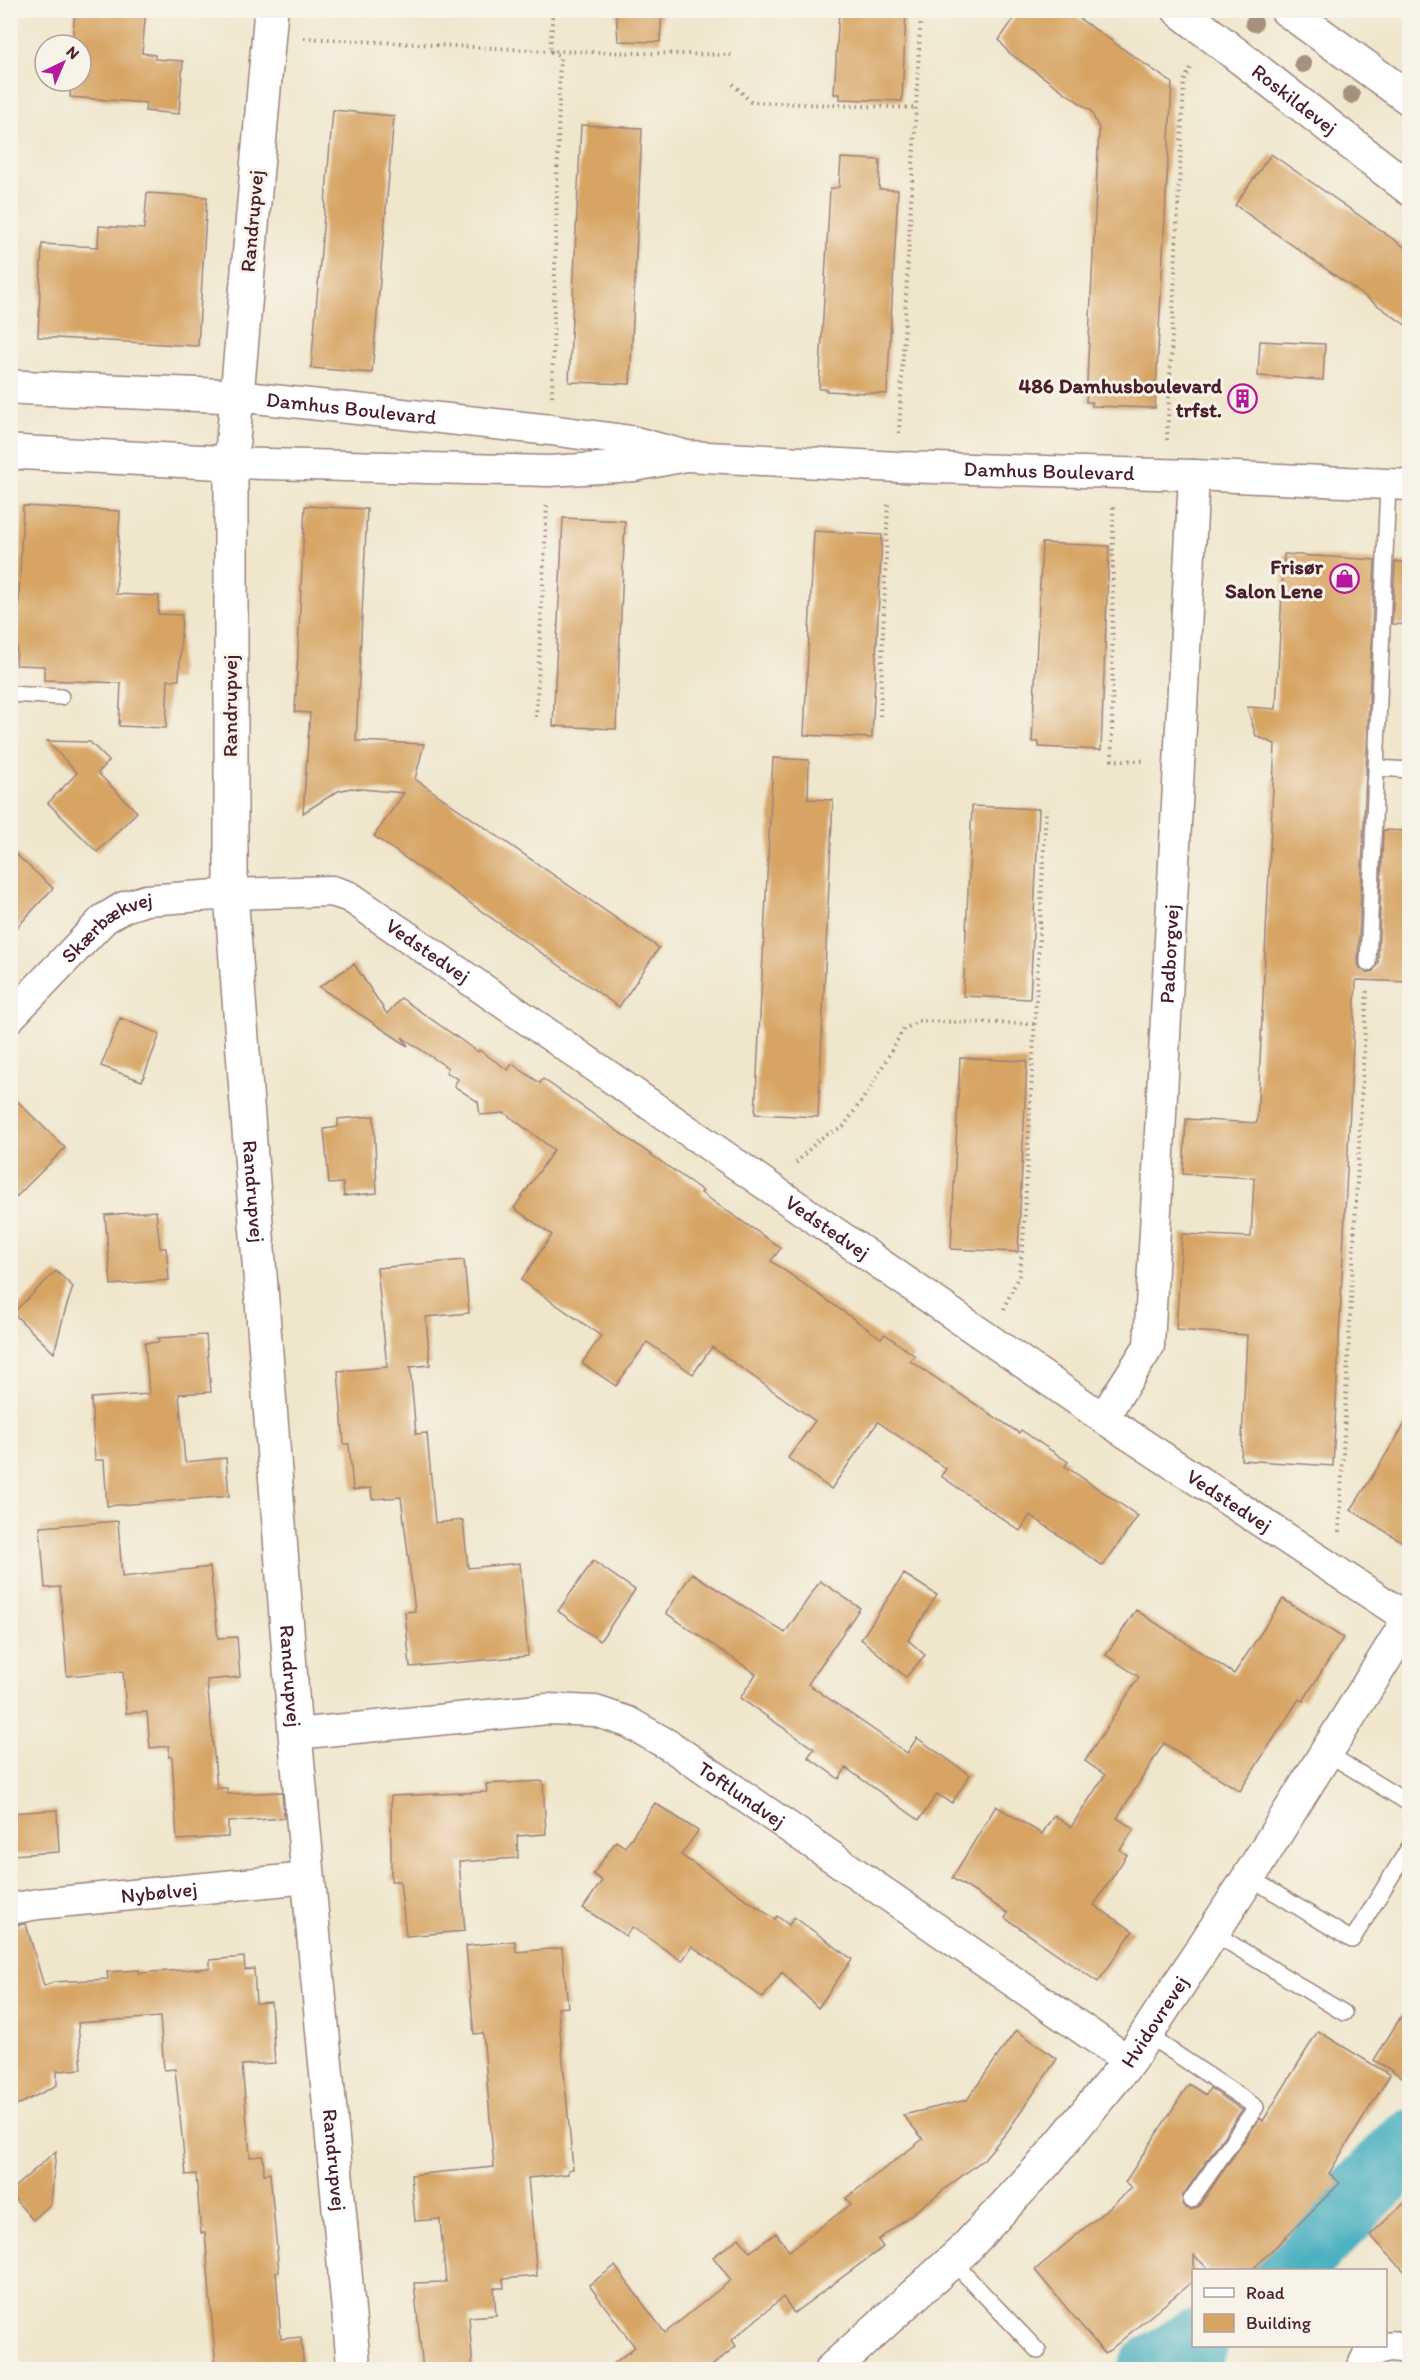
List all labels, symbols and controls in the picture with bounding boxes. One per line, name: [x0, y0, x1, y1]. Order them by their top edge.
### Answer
north arrow: [33, 33, 93, 93]
text: N: [63, 42, 84, 63]
street label: Roskildevej: [1247, 58, 1342, 140]
street label: Randrupvej: [235, 169, 268, 273]
place label: 486 Damhusboulevard trfst.: [1019, 373, 1223, 422]
building icon: 486 Damhusboulevard trfst.: [1227, 382, 1259, 414]
street label: Damhus Boulevard: [265, 386, 438, 430]
street label: Damhus Boulevard: [963, 456, 1135, 485]
place label: Frisør Salon Lene: [1225, 554, 1324, 603]
shop icon: Frisør Salon Lene: [1328, 563, 1360, 595]
street label: Randrupvej: [217, 655, 242, 757]
street label: Skærbækvej: [56, 887, 153, 968]
street label: Padborgvej: [1154, 904, 1184, 1004]
street label: Vedstedvej: [381, 913, 475, 988]
street label: Randrupvej: [238, 1139, 271, 1244]
street label: Vedstedvej: [781, 1189, 875, 1265]
street label: Vedstedvej: [1182, 1463, 1277, 1538]
street label: Randrupvej: [275, 1624, 307, 1728]
street label: Toftlundvej: [693, 1755, 790, 1833]
street label: Nybølvej: [120, 1876, 198, 1908]
street label: Hvidovrevej: [1115, 1971, 1193, 2072]
street label: Randrupvej: [318, 2108, 352, 2212]
legend: [1192, 2269, 1387, 2347]
text: Road: [1246, 2282, 1285, 2304]
text: Building: [1246, 2312, 1312, 2334]

